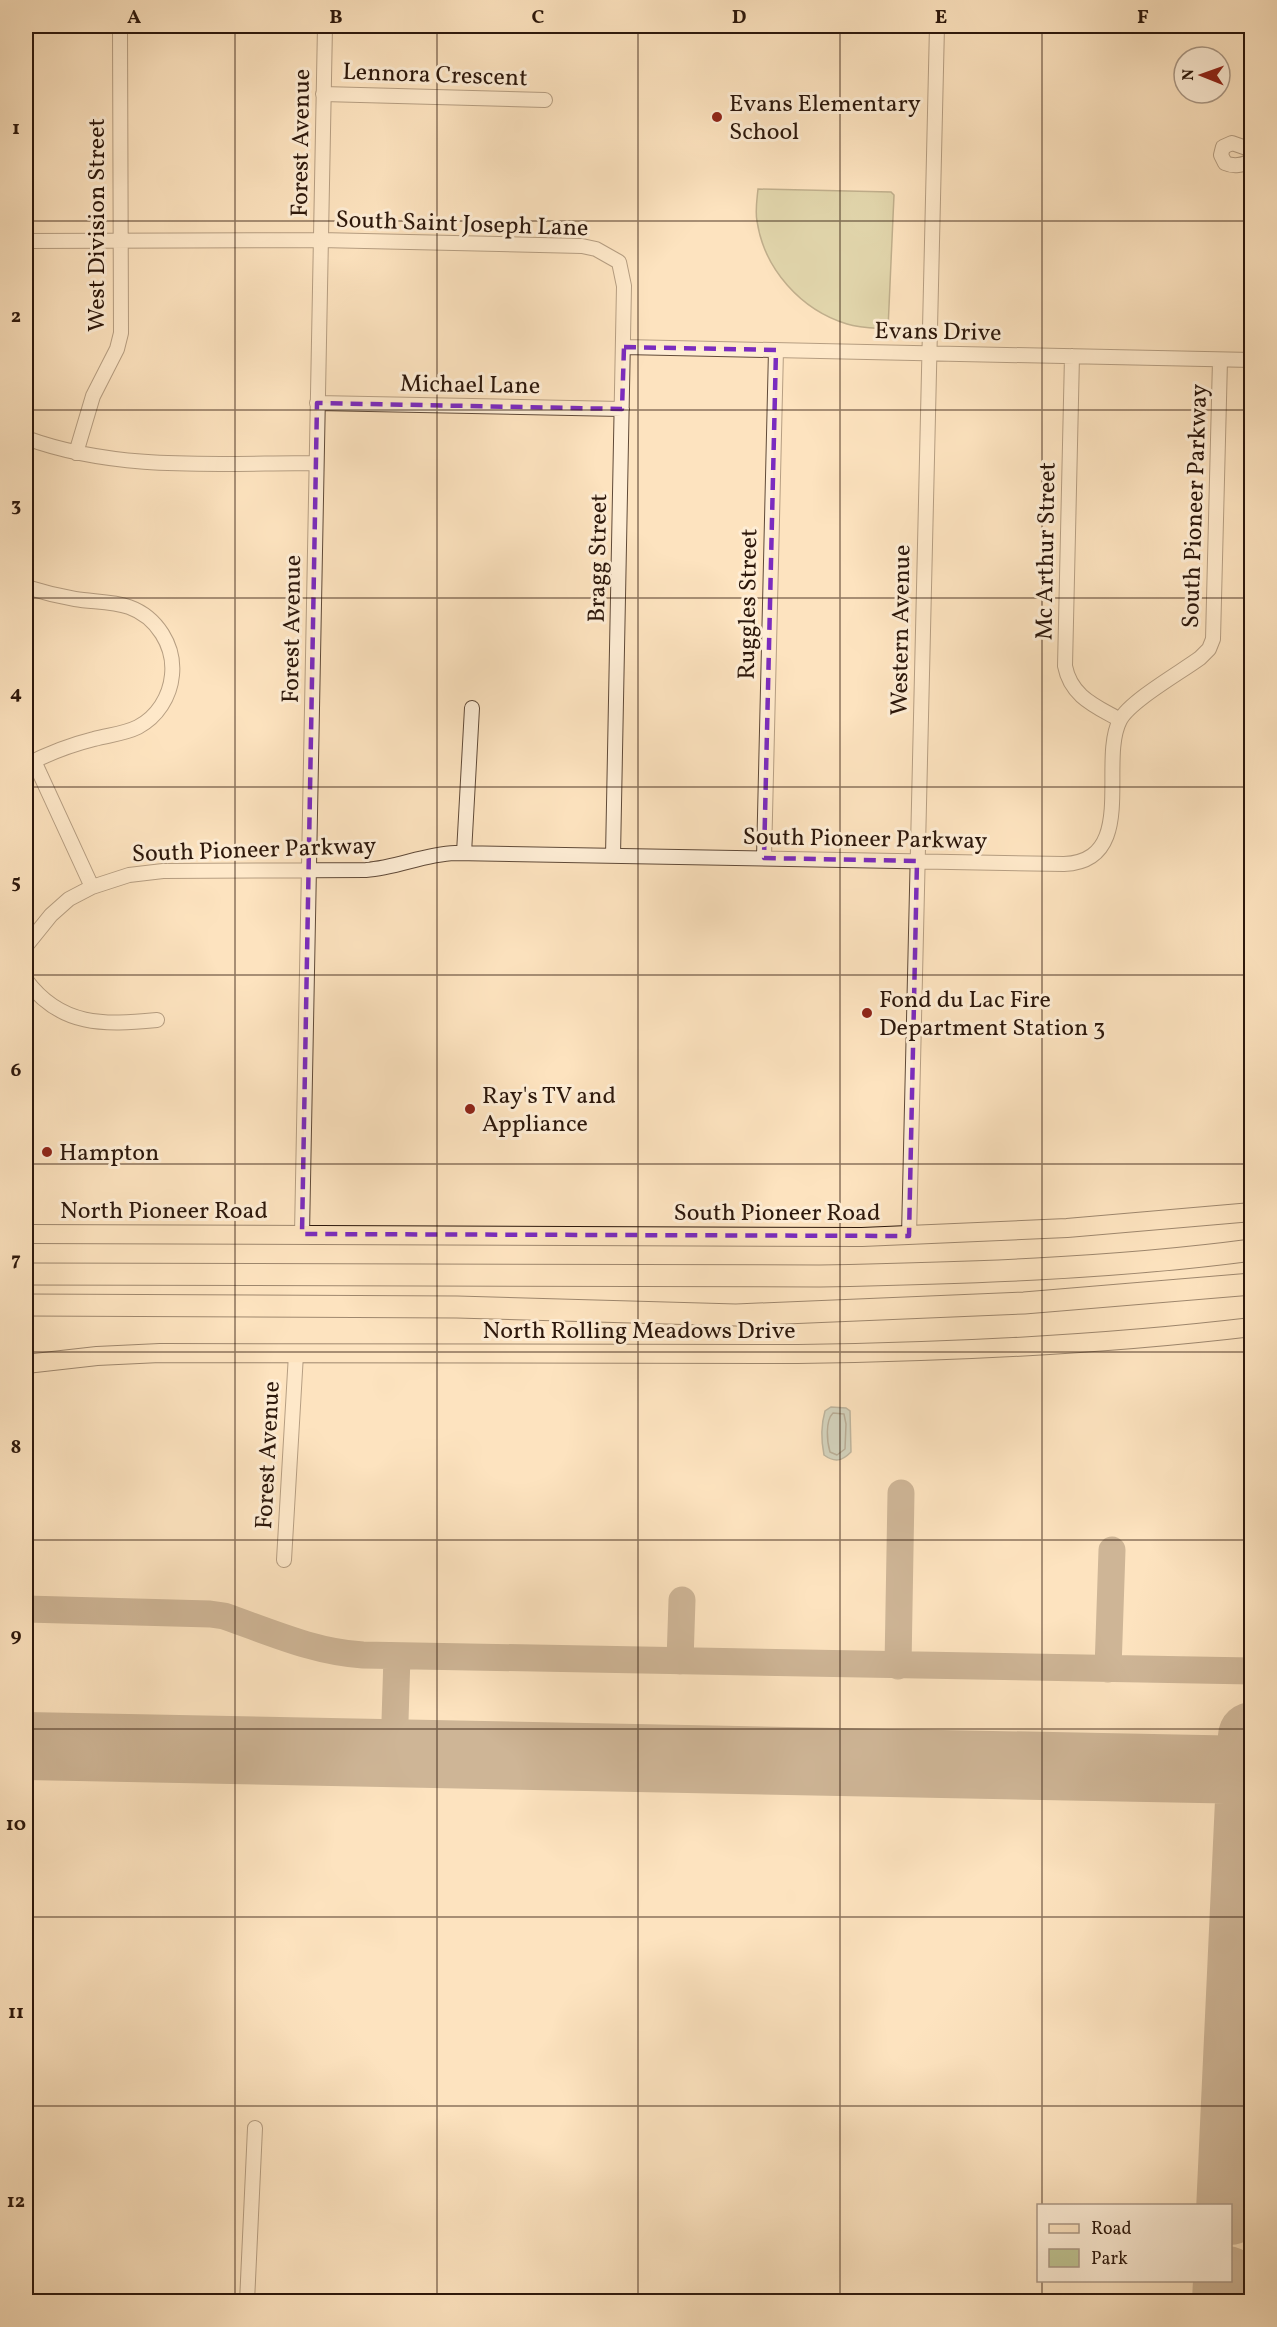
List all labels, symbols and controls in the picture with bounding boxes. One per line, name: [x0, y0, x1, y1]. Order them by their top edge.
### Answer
text: A: [127, 4, 141, 32]
text: B: [329, 4, 343, 32]
text: C: [532, 4, 545, 32]
text: D: [732, 4, 746, 32]
text: E: [935, 4, 947, 32]
text: F: [1137, 4, 1149, 32]
north arrow: [1172, 45, 1232, 105]
street label: Lennora Crescent: [342, 56, 528, 96]
text: N: [1178, 68, 1200, 81]
street label: Forest Avenue: [284, 69, 320, 218]
place label: Evans Elementary School: [729, 88, 921, 150]
marker: Evans Elementary School: [710, 110, 724, 124]
text: 1: [12, 115, 20, 143]
street label: West Division Street: [81, 118, 115, 332]
street label: South Saint Joseph Lane: [335, 204, 589, 246]
text: 2: [11, 303, 21, 331]
street label: Evans Drive: [874, 315, 1002, 351]
street label: Michael Lane: [399, 368, 540, 404]
street label: South Pioneer Parkway: [1175, 383, 1217, 629]
street label: Mc Arthur Street: [1028, 462, 1066, 641]
text: 3: [11, 492, 21, 520]
street label: Bragg Street: [581, 493, 617, 623]
street label: Ruggles Street: [731, 528, 767, 680]
street label: Western Avenue: [884, 544, 920, 716]
street label: Forest Avenue: [275, 555, 311, 704]
text: 4: [10, 680, 22, 708]
street label: South Pioneer Parkway: [742, 821, 988, 859]
street label: South Pioneer Parkway: [131, 830, 377, 872]
text: 5: [11, 869, 21, 897]
place label: Fond du Lac Fire Department Station 3: [879, 984, 1105, 1046]
marker: Fond du Lac Fire Department Station 3: [860, 1006, 874, 1020]
text: 6: [11, 1057, 22, 1085]
place label: Ray's TV and Appliance: [482, 1080, 616, 1142]
marker: Ray's TV and Appliance: [463, 1102, 477, 1116]
place label: Hampton: [59, 1137, 159, 1171]
marker: Hampton: [40, 1145, 54, 1159]
street label: North Pioneer Road: [60, 1195, 268, 1229]
street label: South Pioneer Road: [673, 1197, 881, 1231]
text: 7: [11, 1246, 21, 1274]
street label: North Rolling Meadows Drive: [482, 1315, 796, 1349]
street label: Forest Avenue: [248, 1380, 290, 1530]
text: 8: [11, 1434, 21, 1462]
text: 9: [10, 1622, 22, 1650]
text: 10: [6, 1811, 26, 1839]
text: 11: [8, 1999, 24, 2027]
text: 12: [7, 2188, 25, 2216]
legend: [1037, 2204, 1232, 2282]
text: Road: [1091, 2217, 1132, 2242]
text: Park: [1091, 2247, 1128, 2272]

